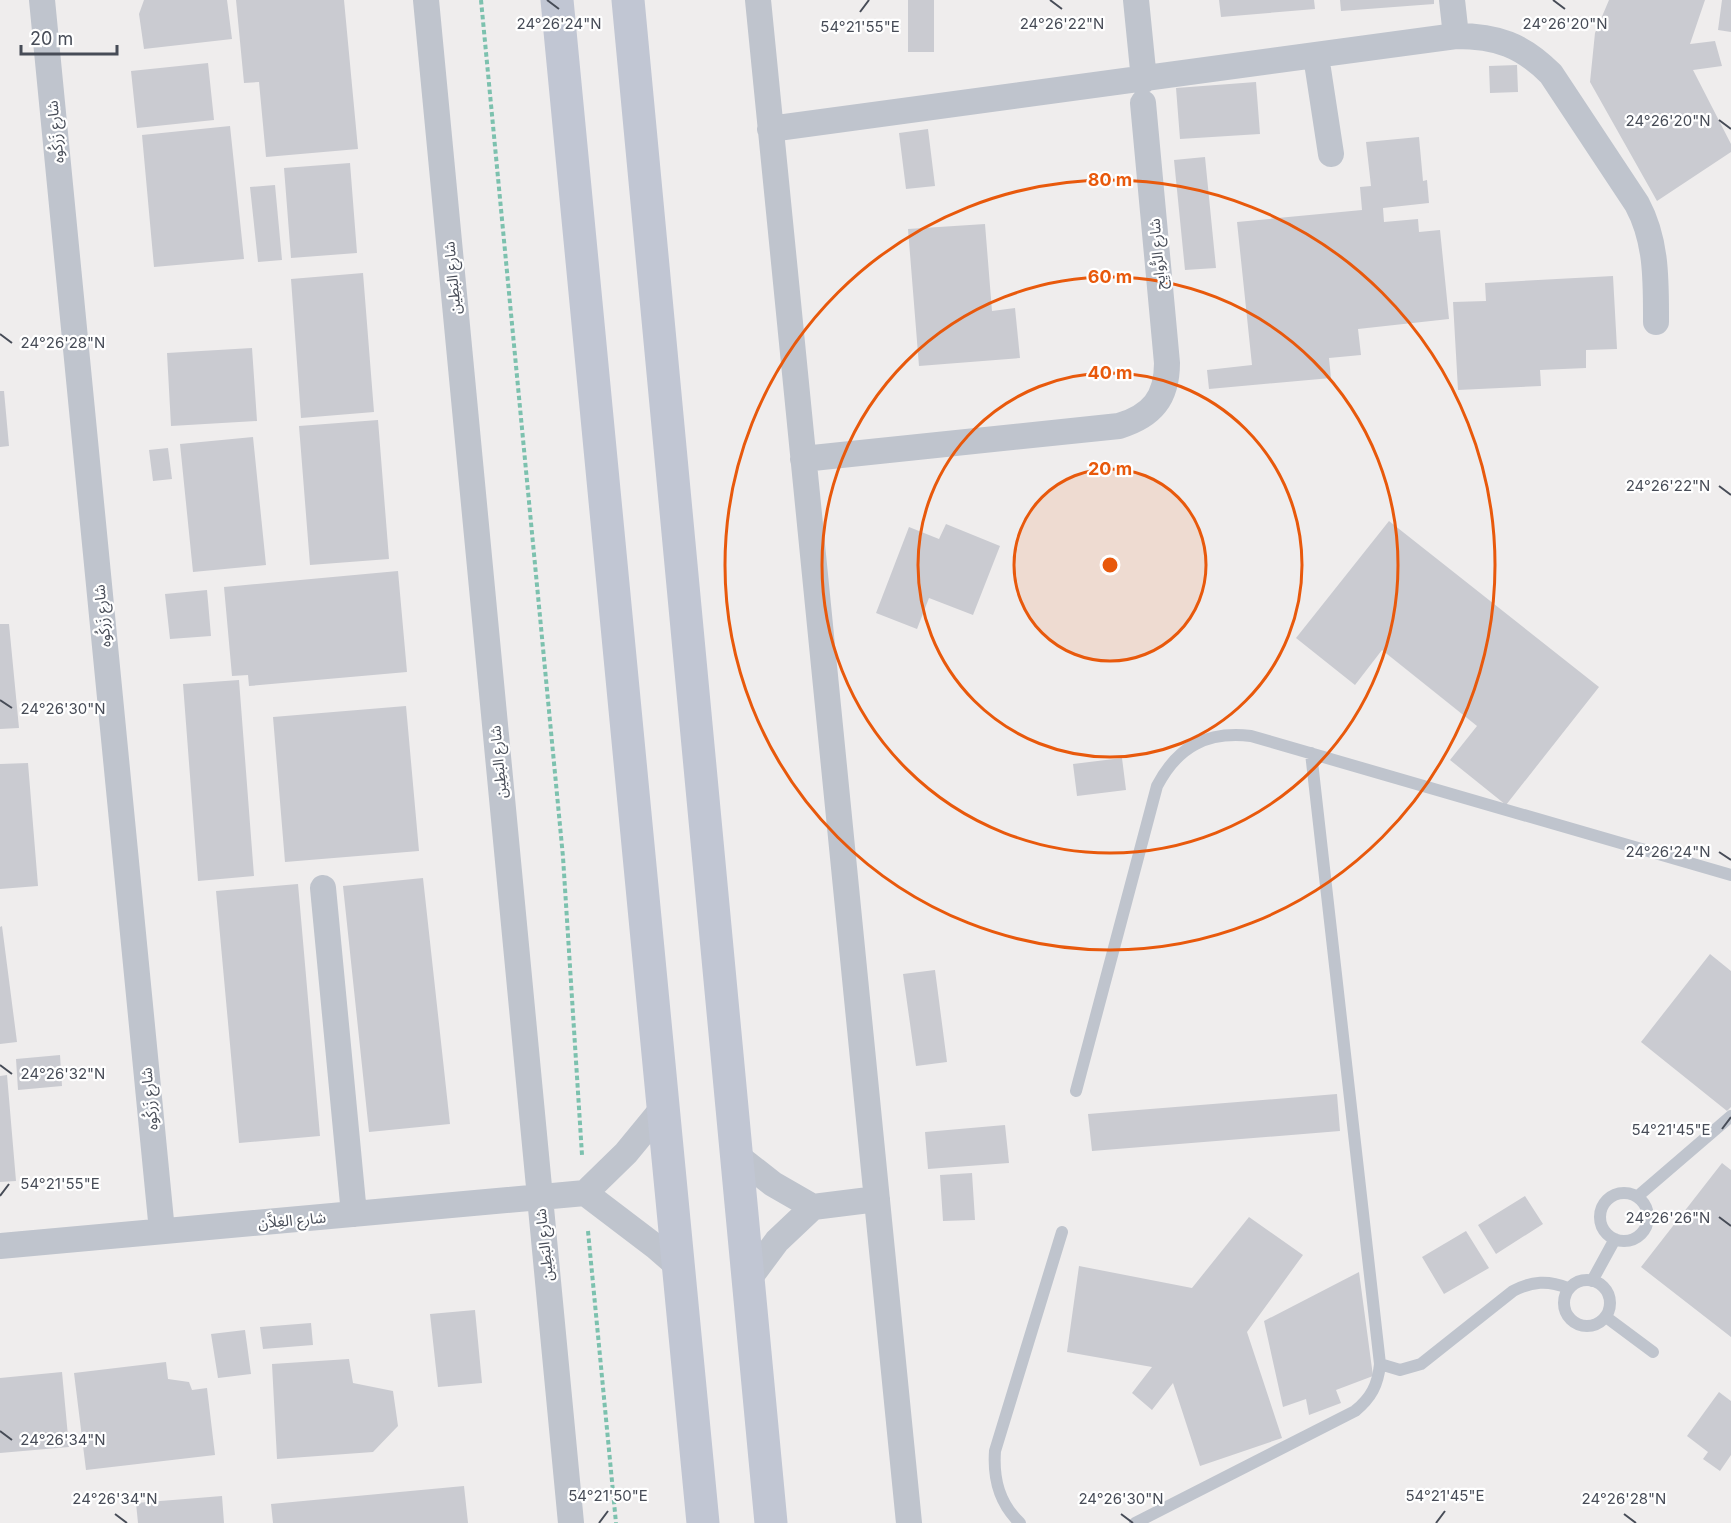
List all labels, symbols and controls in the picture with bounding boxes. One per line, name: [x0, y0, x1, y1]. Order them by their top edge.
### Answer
text: 24°26'24"N: [517, 14, 601, 33]
text: 24°26'22"N: [1020, 14, 1104, 33]
text: 24°26'20"N: [1523, 14, 1608, 33]
text: 54°21'55"E: [820, 17, 900, 36]
scale bar: [21, 18, 117, 56]
text: 20 m: [30, 28, 73, 49]
street label: شارع زَركُوه: [42, 99, 71, 164]
text: 24°26'20"N: [1626, 111, 1711, 130]
text: 80 m: [1088, 169, 1132, 190]
street label: شارع الرُّوايِح: [1144, 217, 1173, 290]
street label: شارع البَطِين: [439, 240, 468, 315]
text: 60 m: [1088, 266, 1132, 287]
text: 24°26'28"N: [21, 333, 105, 352]
text: 40 m: [1088, 362, 1133, 383]
text: 20 m: [1088, 458, 1132, 479]
text: 24°26'22"N: [1626, 476, 1710, 495]
centre of rings: [1100, 555, 1120, 575]
street label: شارع زَركُوه: [89, 583, 118, 648]
text: 24°26'30"N: [20, 699, 106, 718]
street label: شارع البَطِين: [485, 724, 514, 799]
text: 24°26'24"N: [1626, 842, 1710, 861]
text: 24°26'32"N: [21, 1064, 105, 1083]
street label: شارع زَركُوه: [136, 1066, 165, 1131]
text: 54°21'45"E: [1632, 1120, 1710, 1139]
text: 54°21'55"E: [20, 1174, 100, 1193]
street label: شارع الغِلاَّن: [257, 1207, 327, 1235]
street label: شارع البَطِين: [531, 1207, 560, 1282]
text: 24°26'26"N: [1626, 1208, 1710, 1227]
text: 24°26'34"N: [20, 1430, 106, 1449]
text: 54°21'50"E: [568, 1486, 648, 1505]
text: 54°21'45"E: [1406, 1486, 1484, 1505]
text: 24°26'34"N: [72, 1489, 158, 1508]
text: 24°26'30"N: [1078, 1489, 1164, 1508]
text: 24°26'28"N: [1582, 1489, 1666, 1508]

